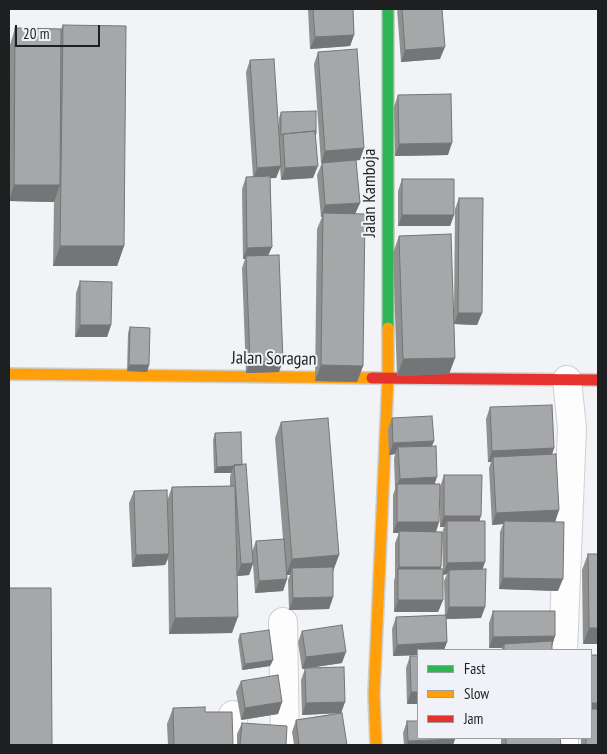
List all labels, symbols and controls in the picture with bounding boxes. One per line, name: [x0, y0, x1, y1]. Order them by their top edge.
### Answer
scale bar: [18, 15, 102, 47]
text: 20 m: [23, 24, 49, 43]
street label: Jalan Kamboja: [359, 149, 381, 237]
street label: Jalan Soragan: [231, 347, 317, 371]
legend: [417, 649, 592, 739]
text: Fast: [464, 659, 485, 678]
text: Slow: [464, 684, 489, 703]
text: Jam: [464, 709, 483, 728]

